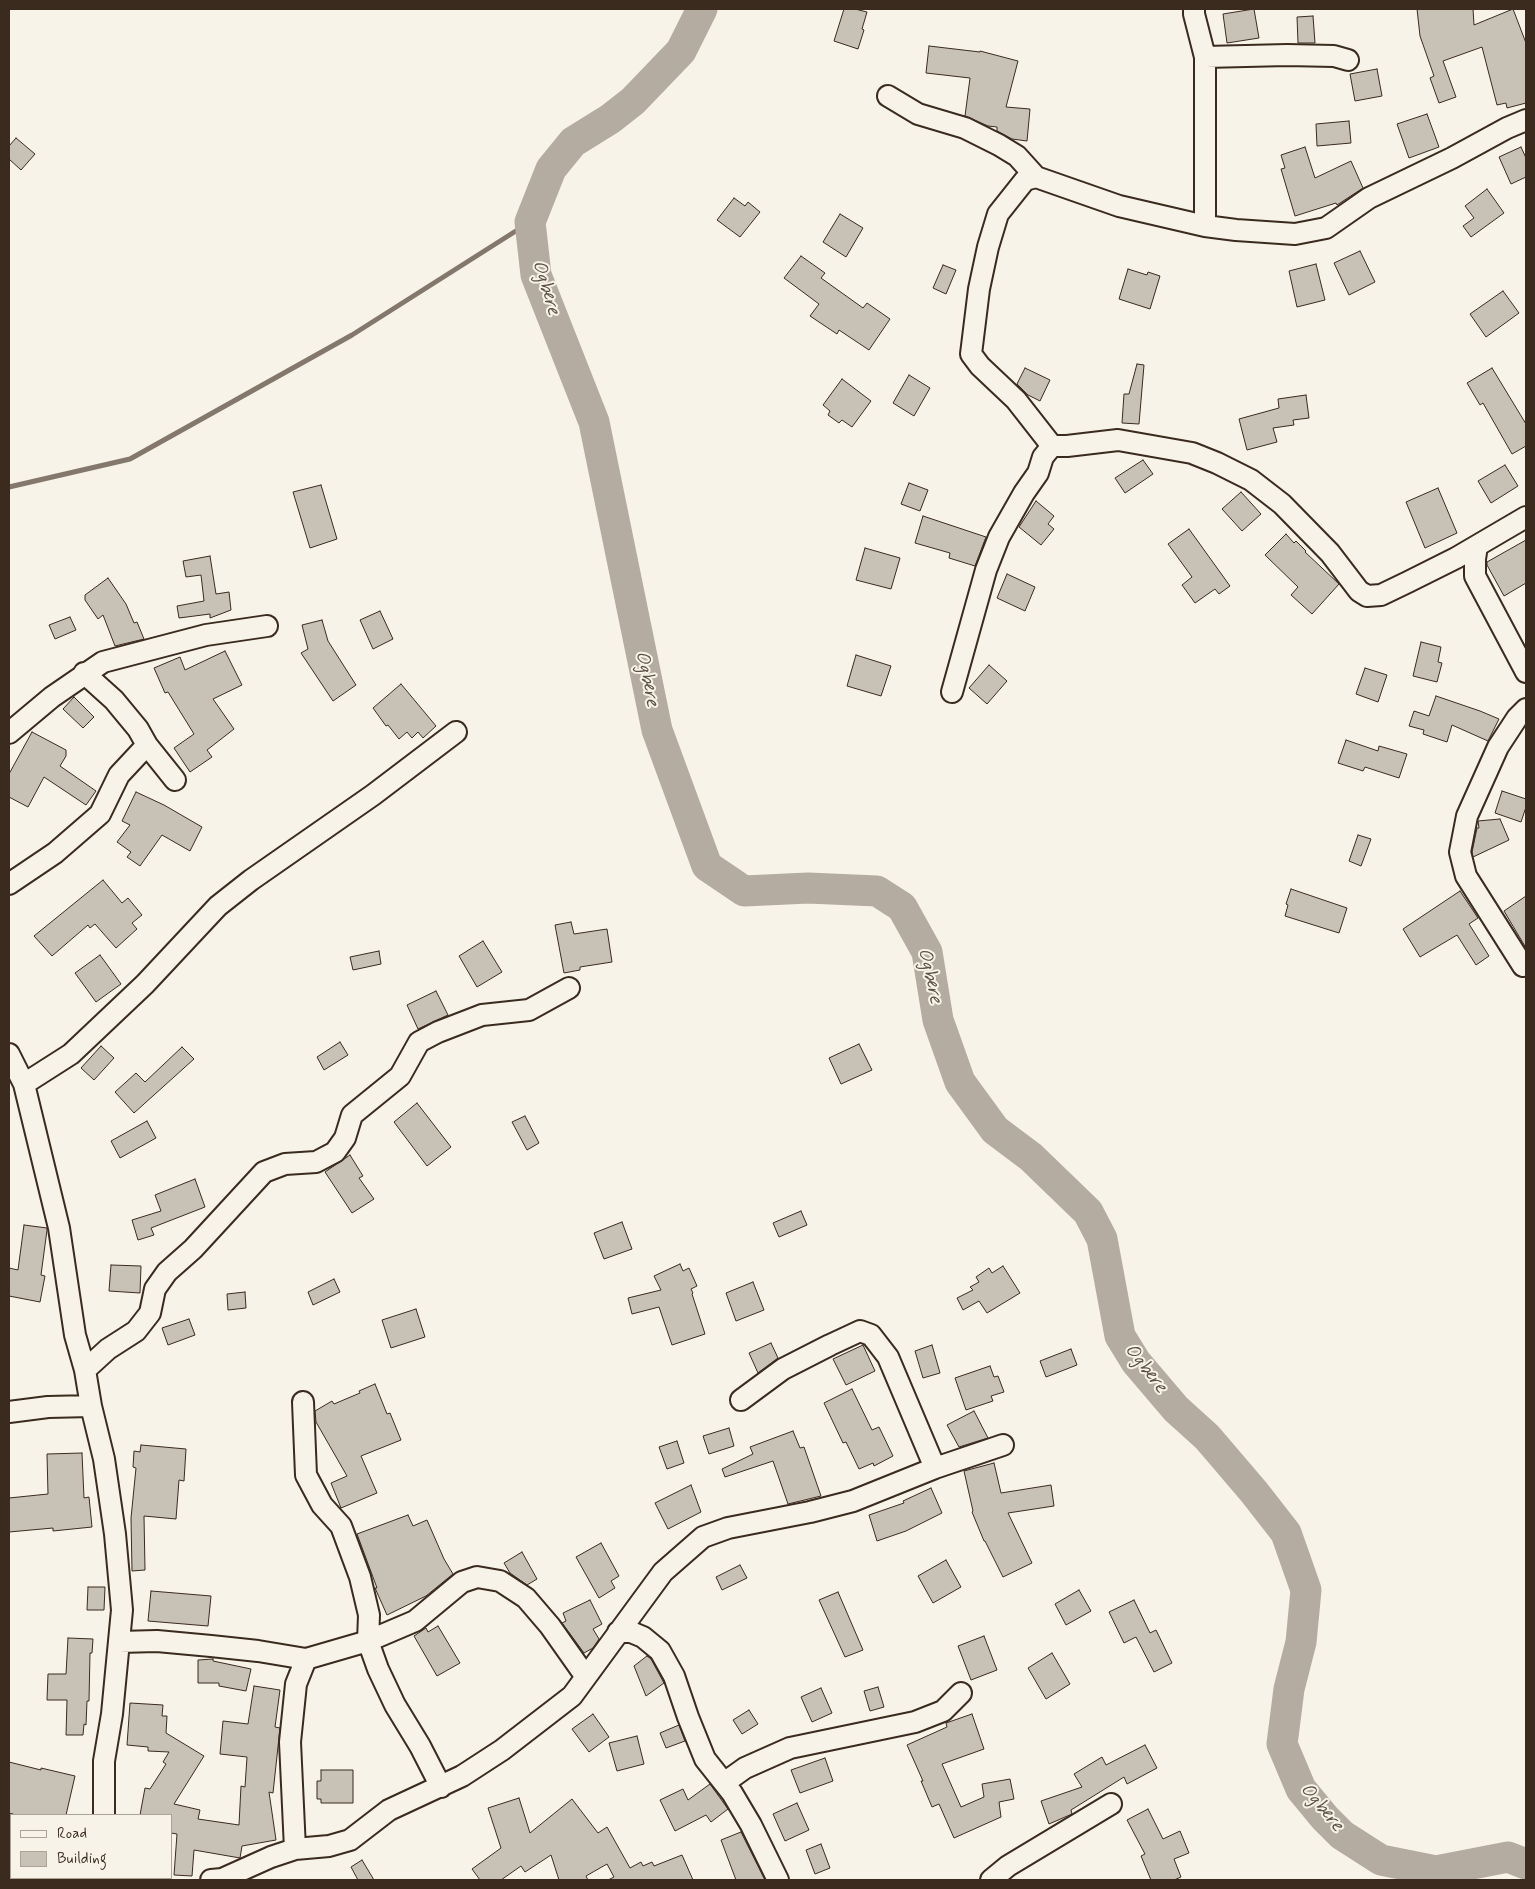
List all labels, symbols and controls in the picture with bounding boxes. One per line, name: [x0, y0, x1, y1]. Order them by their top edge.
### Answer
water label: Ogbere: [526, 258, 564, 318]
water label: Ogbere: [629, 649, 663, 709]
water label: Ogbere: [912, 946, 946, 1006]
water label: Ogbere: [1119, 1340, 1171, 1398]
water label: Ogbere: [1294, 1779, 1348, 1837]
legend: [10, 1814, 172, 1879]
text: Road: [57, 1824, 87, 1844]
text: Building: [57, 1849, 107, 1869]

